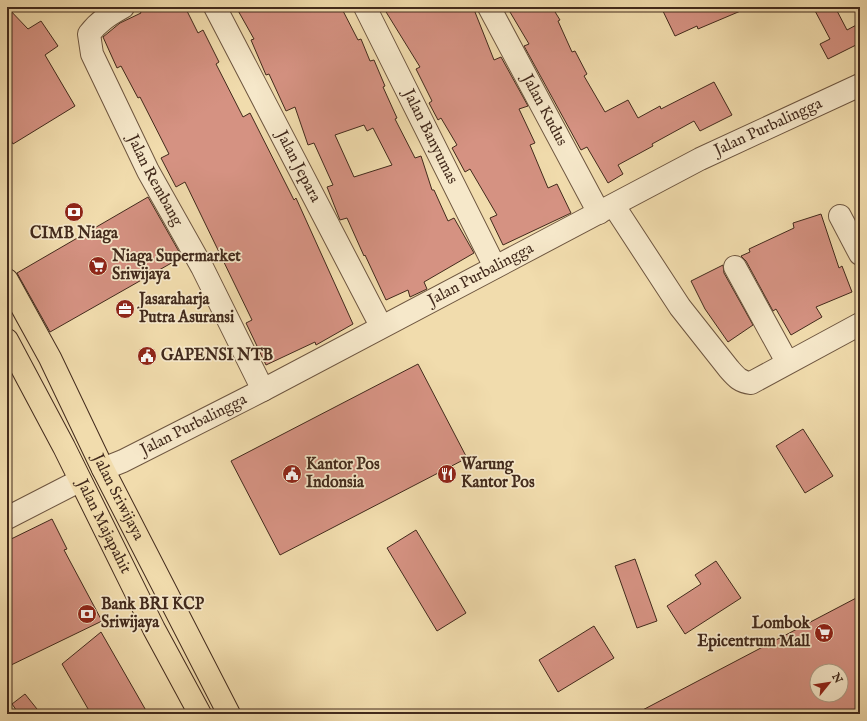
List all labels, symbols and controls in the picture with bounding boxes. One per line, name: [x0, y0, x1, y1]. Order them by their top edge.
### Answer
street label: Jalan Kudus: [516, 69, 572, 150]
street label: Jalan Banyumas: [397, 84, 462, 188]
street label: Jalan Purbalingga: [709, 94, 826, 162]
street label: Jalan Jepara: [270, 126, 325, 206]
street label: Jalan Rembang: [121, 130, 187, 230]
bank icon: CIMB Niaga: [63, 201, 85, 223]
place label: CIMB Niaga: [30, 224, 119, 244]
street label: Jalan Purbalingga: [423, 239, 537, 312]
place label: Niaga Supermarket Sriwijaya: [111, 247, 241, 285]
supermarket icon: Niaga Supermarket Sriwijaya: [87, 255, 109, 277]
place label: Jasaraharja Putra Asuransi: [137, 290, 235, 328]
office icon: Jasaraharja Putra Asuransi: [114, 298, 136, 320]
public building icon: GAPENSI NTB: [136, 345, 158, 367]
place label: GAPENSI NTB: [161, 346, 274, 366]
street label: Jalan Purbalingga: [135, 390, 251, 461]
street label: Jalan Sriwijaya: [86, 449, 148, 544]
place label: Kantor Pos Indonsia: [306, 455, 380, 493]
place label: Warung Kantor Pos: [460, 455, 535, 493]
public building icon: Kantor Pos Indonsia: [281, 463, 303, 485]
restaurant icon: Warung Kantor Pos: [436, 463, 458, 485]
street label: Jalan Majapahit: [71, 474, 135, 578]
place label: Bank BRI KCP Sriwijaya: [101, 595, 205, 633]
bank icon: Bank BRI KCP Sriwijaya: [76, 603, 98, 625]
place label: Lombok Epicentrum Mall: [697, 614, 811, 652]
supermarket icon: Lombok Epicentrum Mall: [813, 622, 835, 644]
north arrow: [809, 663, 849, 703]
text: N: [828, 670, 845, 687]

